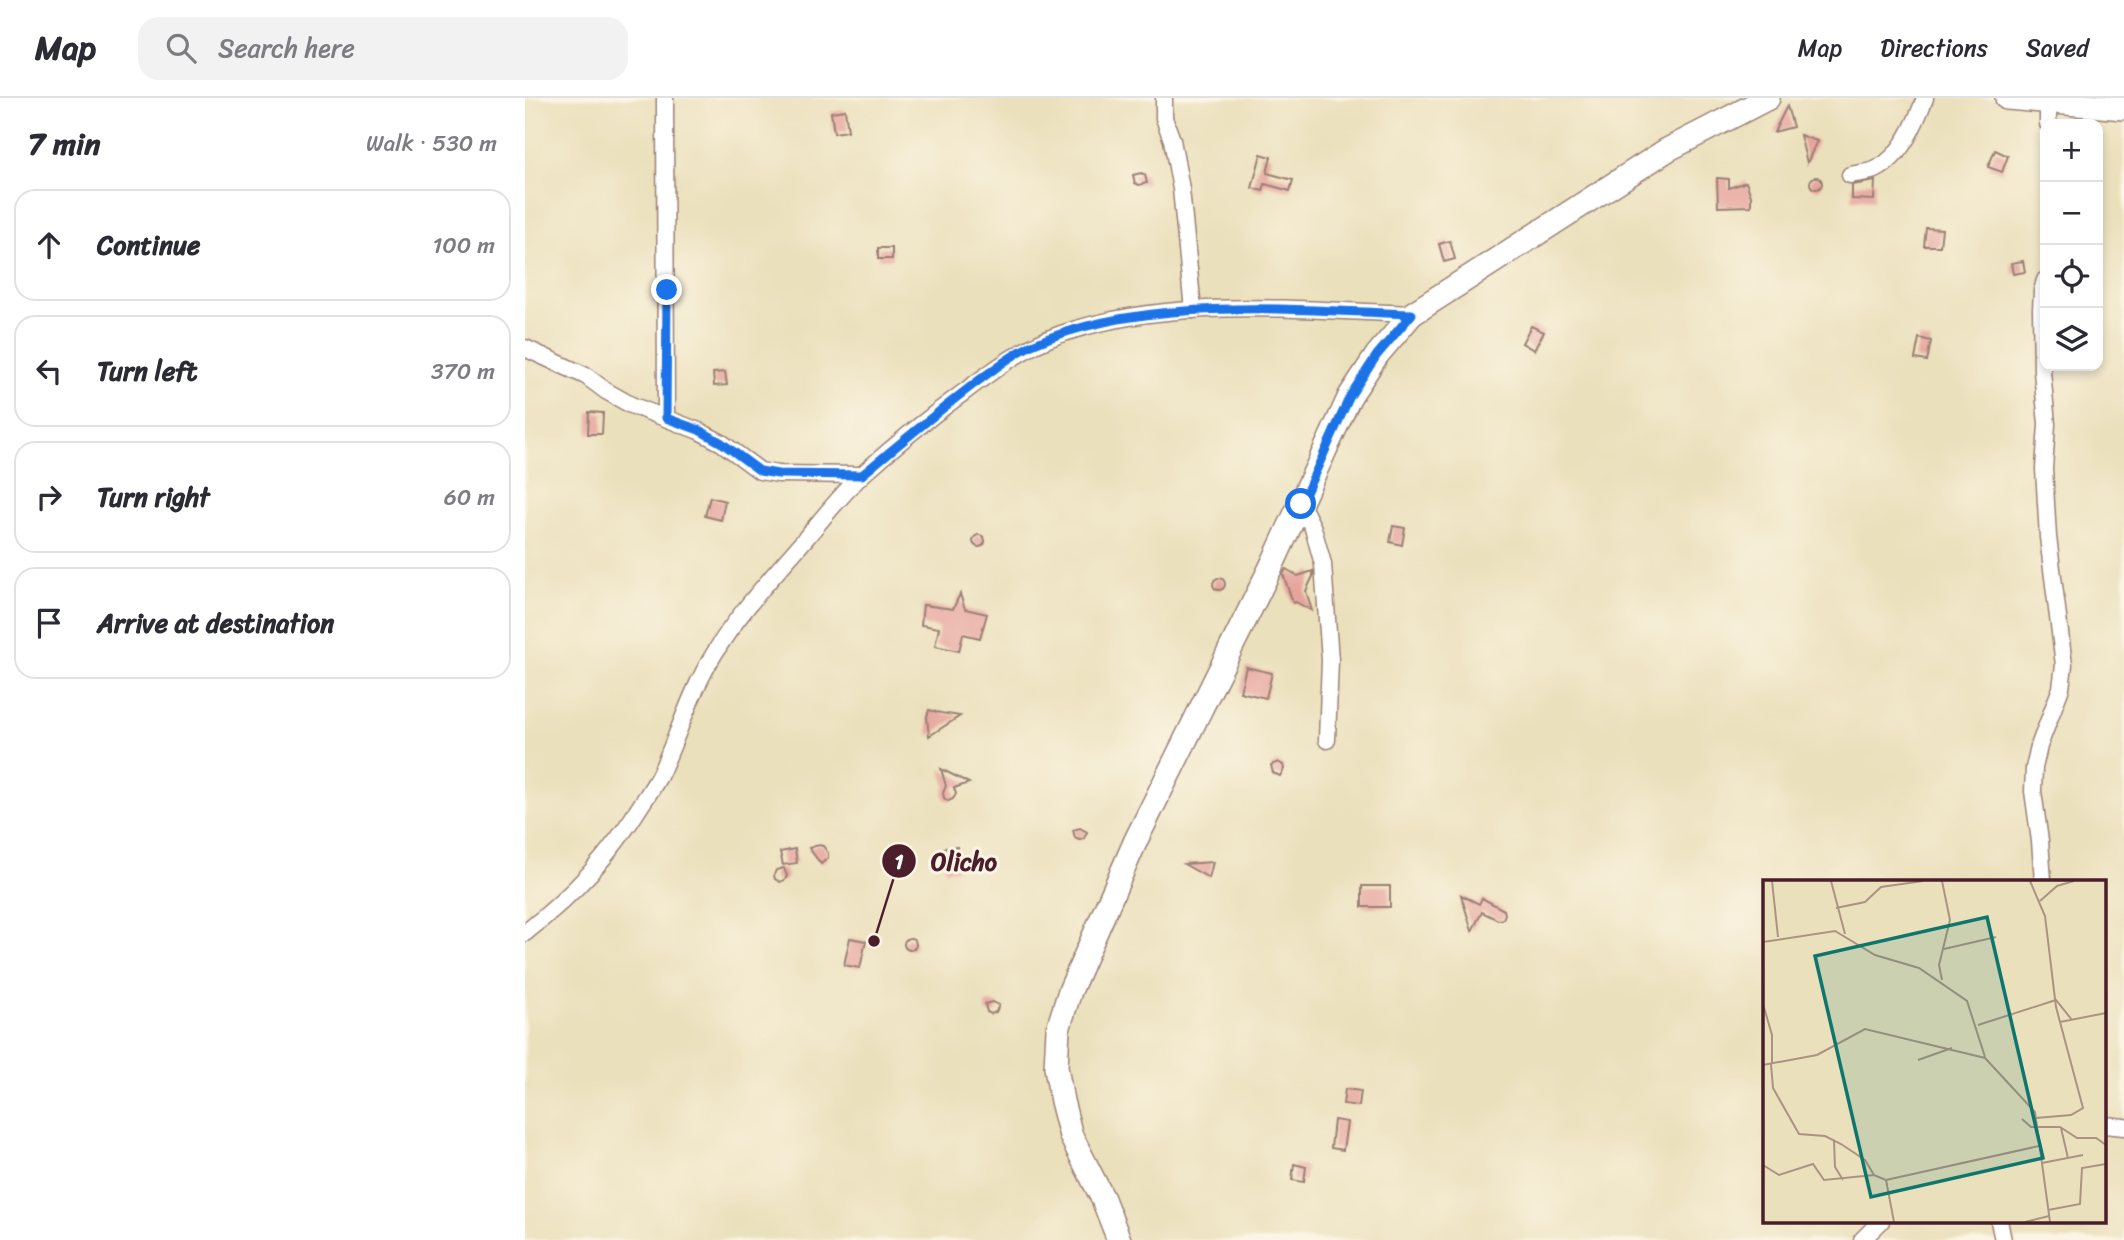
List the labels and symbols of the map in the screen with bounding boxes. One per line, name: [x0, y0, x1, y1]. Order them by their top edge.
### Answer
route end: [651, 274, 682, 305]
route start: [1285, 488, 1316, 519]
callout: Olicho: [882, 839, 1011, 884]
text: Olicho: [931, 841, 998, 883]
text: 1: [894, 843, 904, 881]
inset map: [1763, 880, 2107, 1222]

